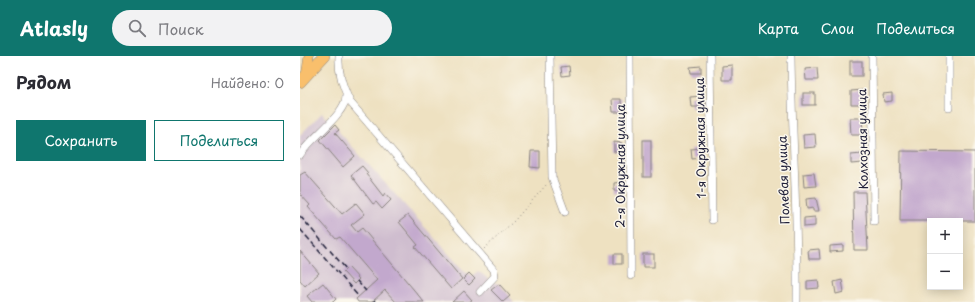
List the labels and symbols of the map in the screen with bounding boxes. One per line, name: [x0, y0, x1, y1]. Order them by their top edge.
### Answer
street label: 1-я Окружная улица: [690, 77, 710, 199]
street label: Колхозная улица: [852, 88, 872, 190]
street label: 2-я Окружная улица: [611, 103, 629, 228]
street label: Полевая улица: [772, 135, 794, 225]

